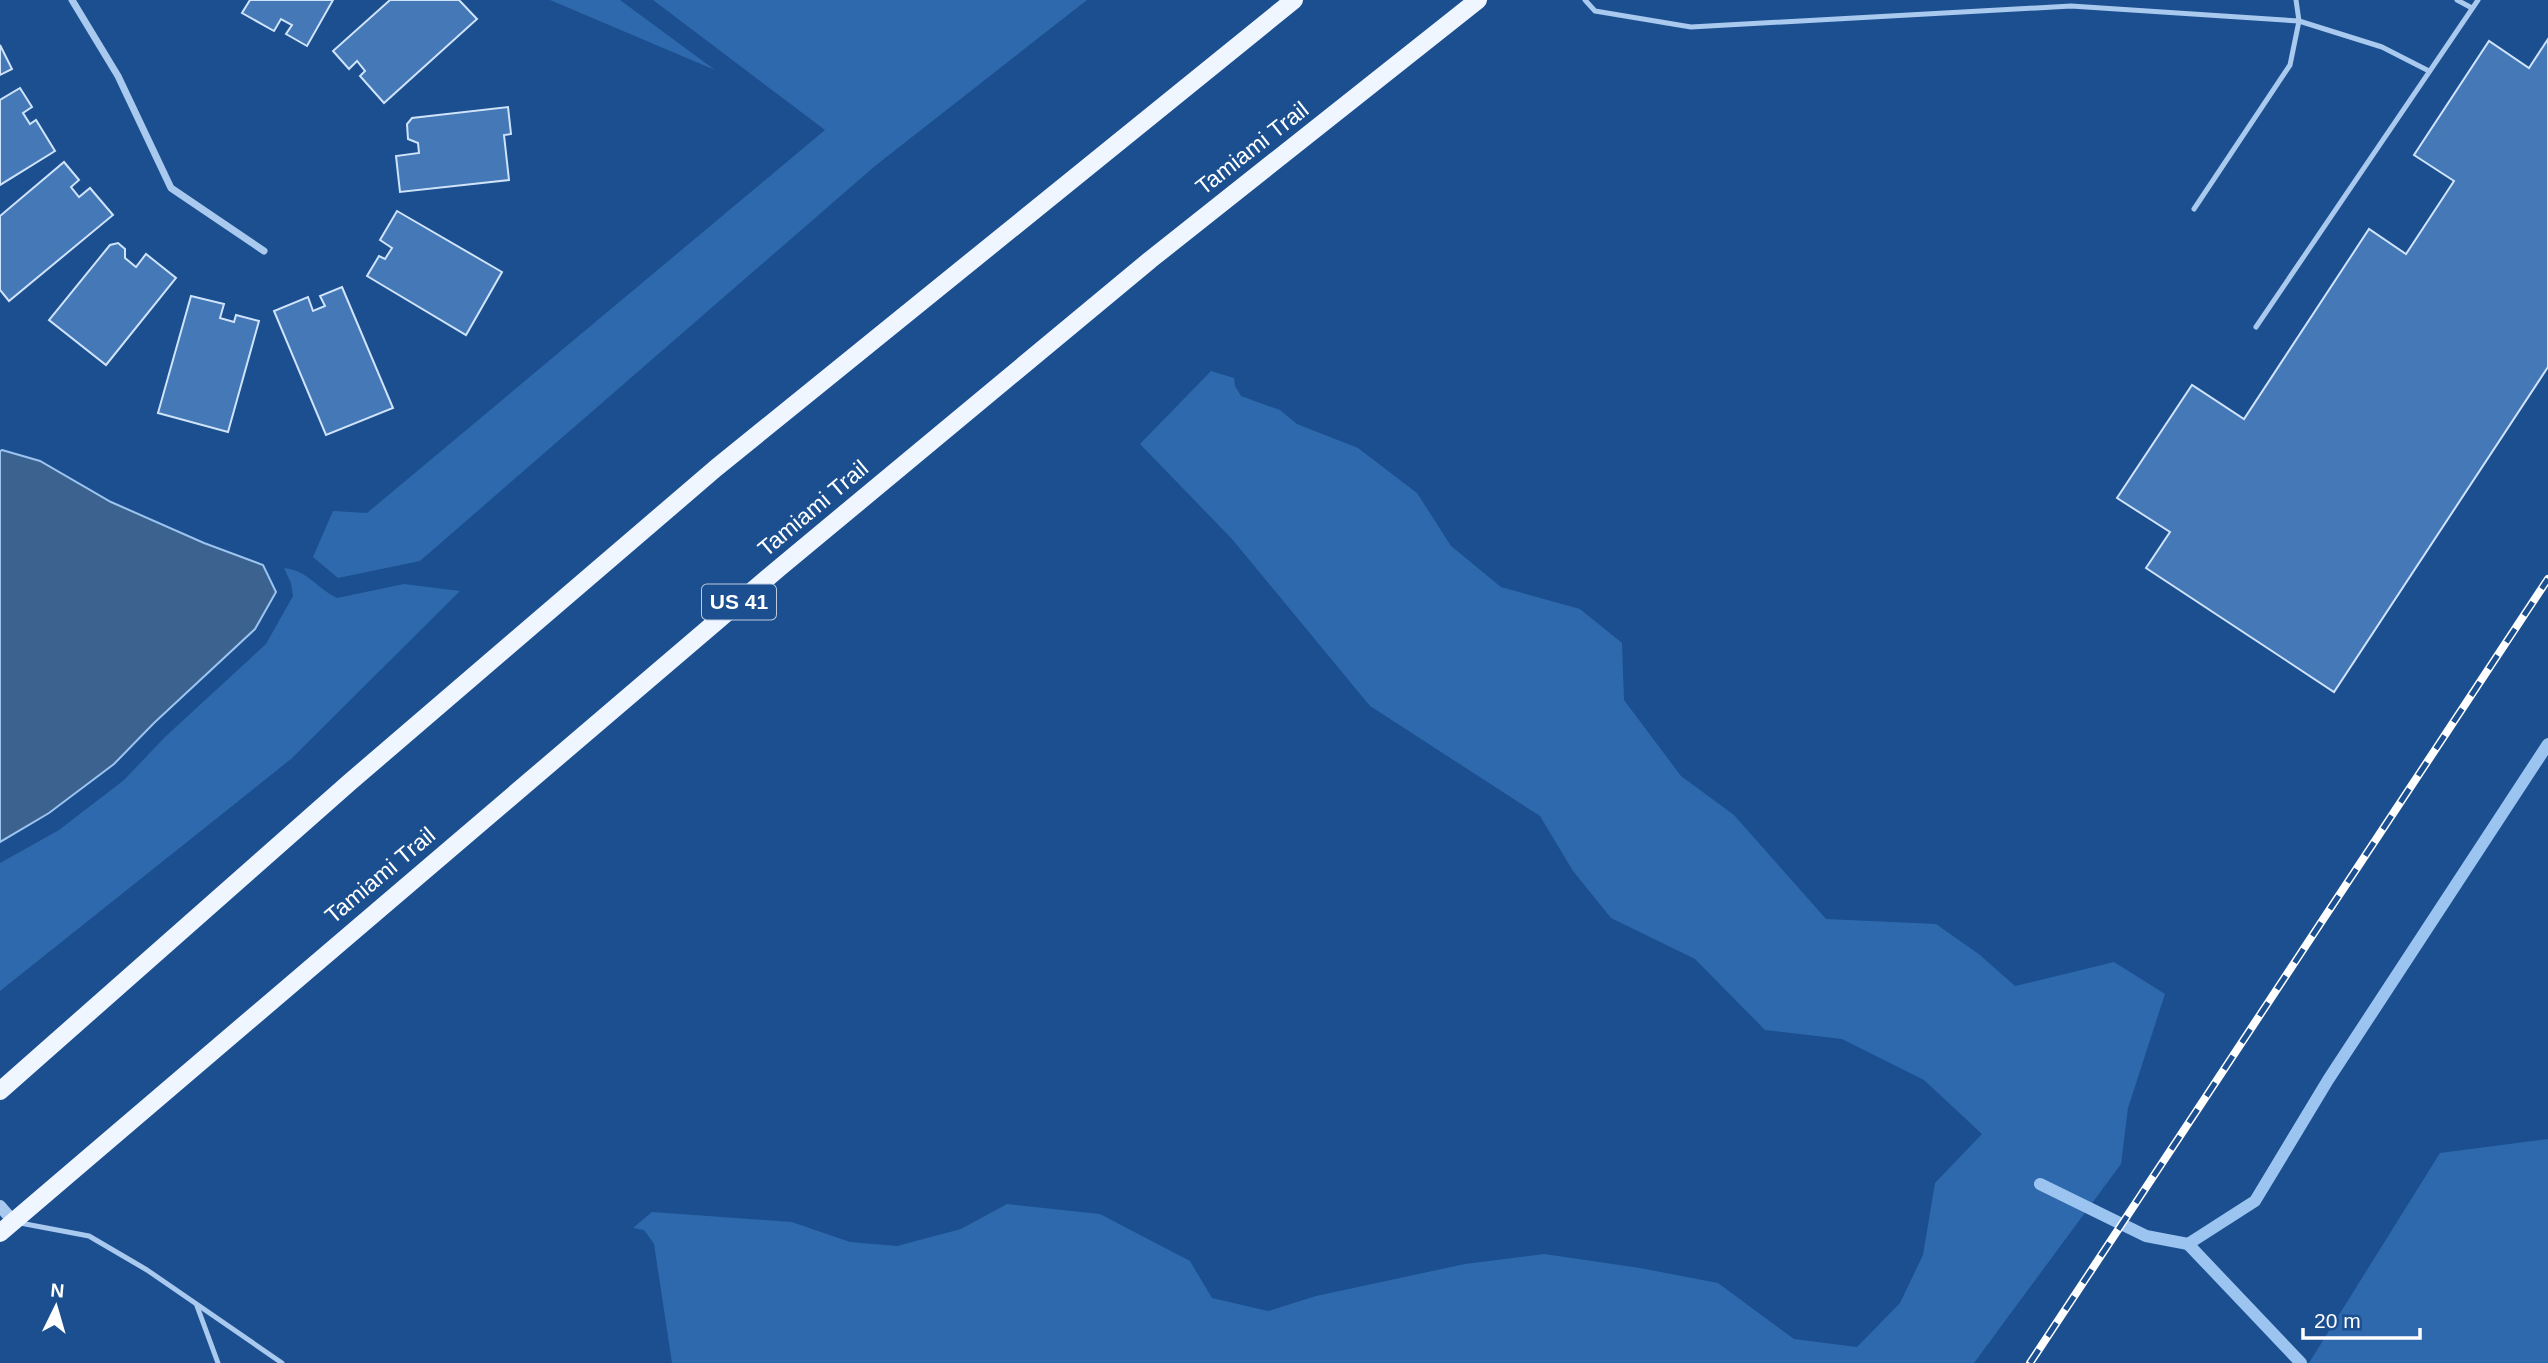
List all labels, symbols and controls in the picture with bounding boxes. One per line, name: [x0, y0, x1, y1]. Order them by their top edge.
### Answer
street label: Tamiami Trail: [1191, 96, 1313, 200]
street label: Tamiami Trail: [753, 455, 873, 561]
road number: US 41: [702, 584, 776, 620]
street label: Tamiami Trail: [320, 822, 440, 928]
north arrow: [21, 1272, 91, 1342]
text: N: [50, 1280, 65, 1302]
scale bar: [2303, 1296, 2420, 1340]
text: 20 m: [2314, 1309, 2361, 1332]

